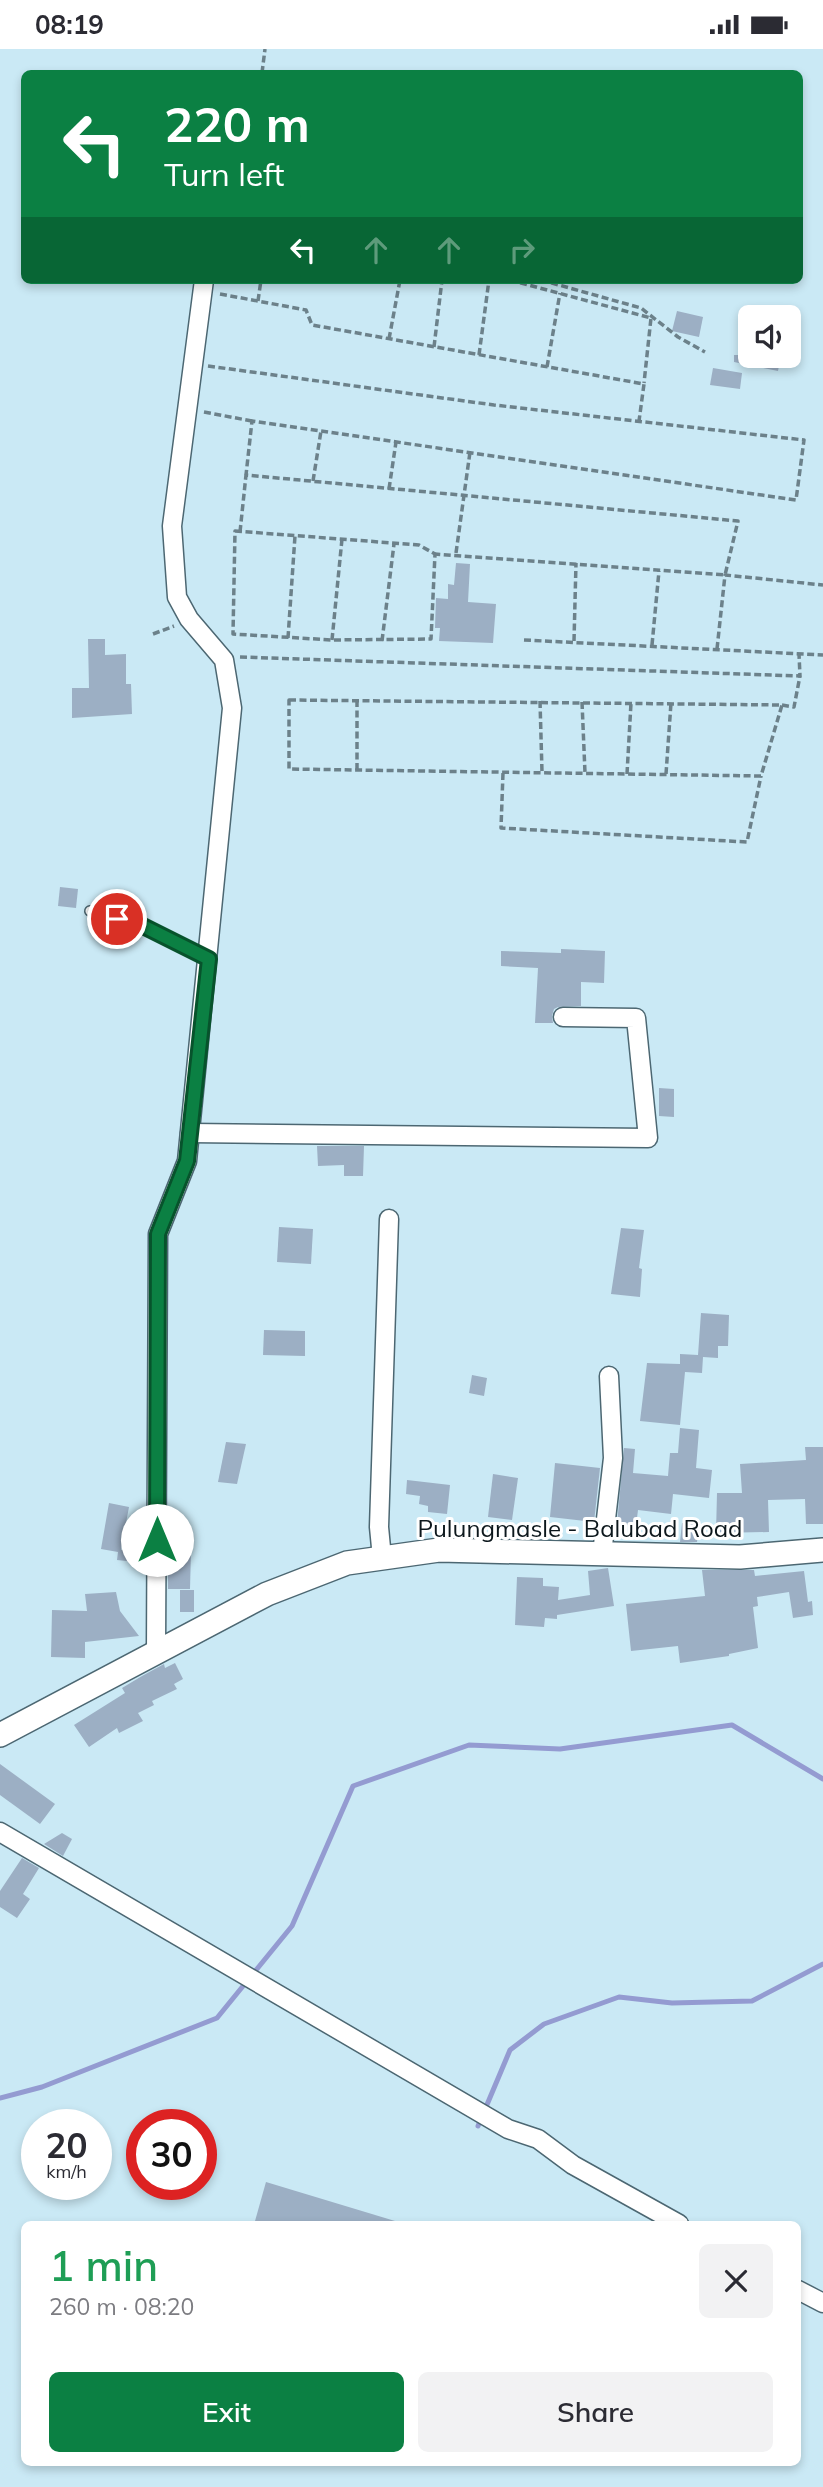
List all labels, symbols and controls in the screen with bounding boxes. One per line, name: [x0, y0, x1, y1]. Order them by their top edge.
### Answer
text: 08:19: [35, 8, 104, 41]
text: 220 m: [164, 93, 310, 154]
icon: left: [49, 98, 140, 189]
text: Turn left: [164, 154, 284, 194]
icon: left: [284, 231, 322, 269]
icon: ahead: [357, 231, 395, 269]
icon: ahead: [430, 231, 468, 269]
icon: right: [503, 231, 541, 269]
map controls: [738, 305, 801, 368]
button: sound: [738, 305, 801, 368]
pin: [87, 889, 147, 949]
icon: arrive: [98, 900, 136, 938]
position arrow: [120, 1503, 194, 1577]
street label: Pulungmasle - Balubad Road: [418, 1513, 742, 1543]
speed limit sign: 30: [126, 2109, 217, 2200]
text: 20: [45, 2123, 88, 2167]
text: km/h: [46, 2160, 87, 2183]
text: 1 min: [49, 2239, 158, 2292]
button: close: [699, 2244, 773, 2318]
text: 260 m · 08:20: [49, 2292, 194, 2321]
button: Exit: [49, 2372, 404, 2452]
button: Share: [418, 2372, 773, 2452]

